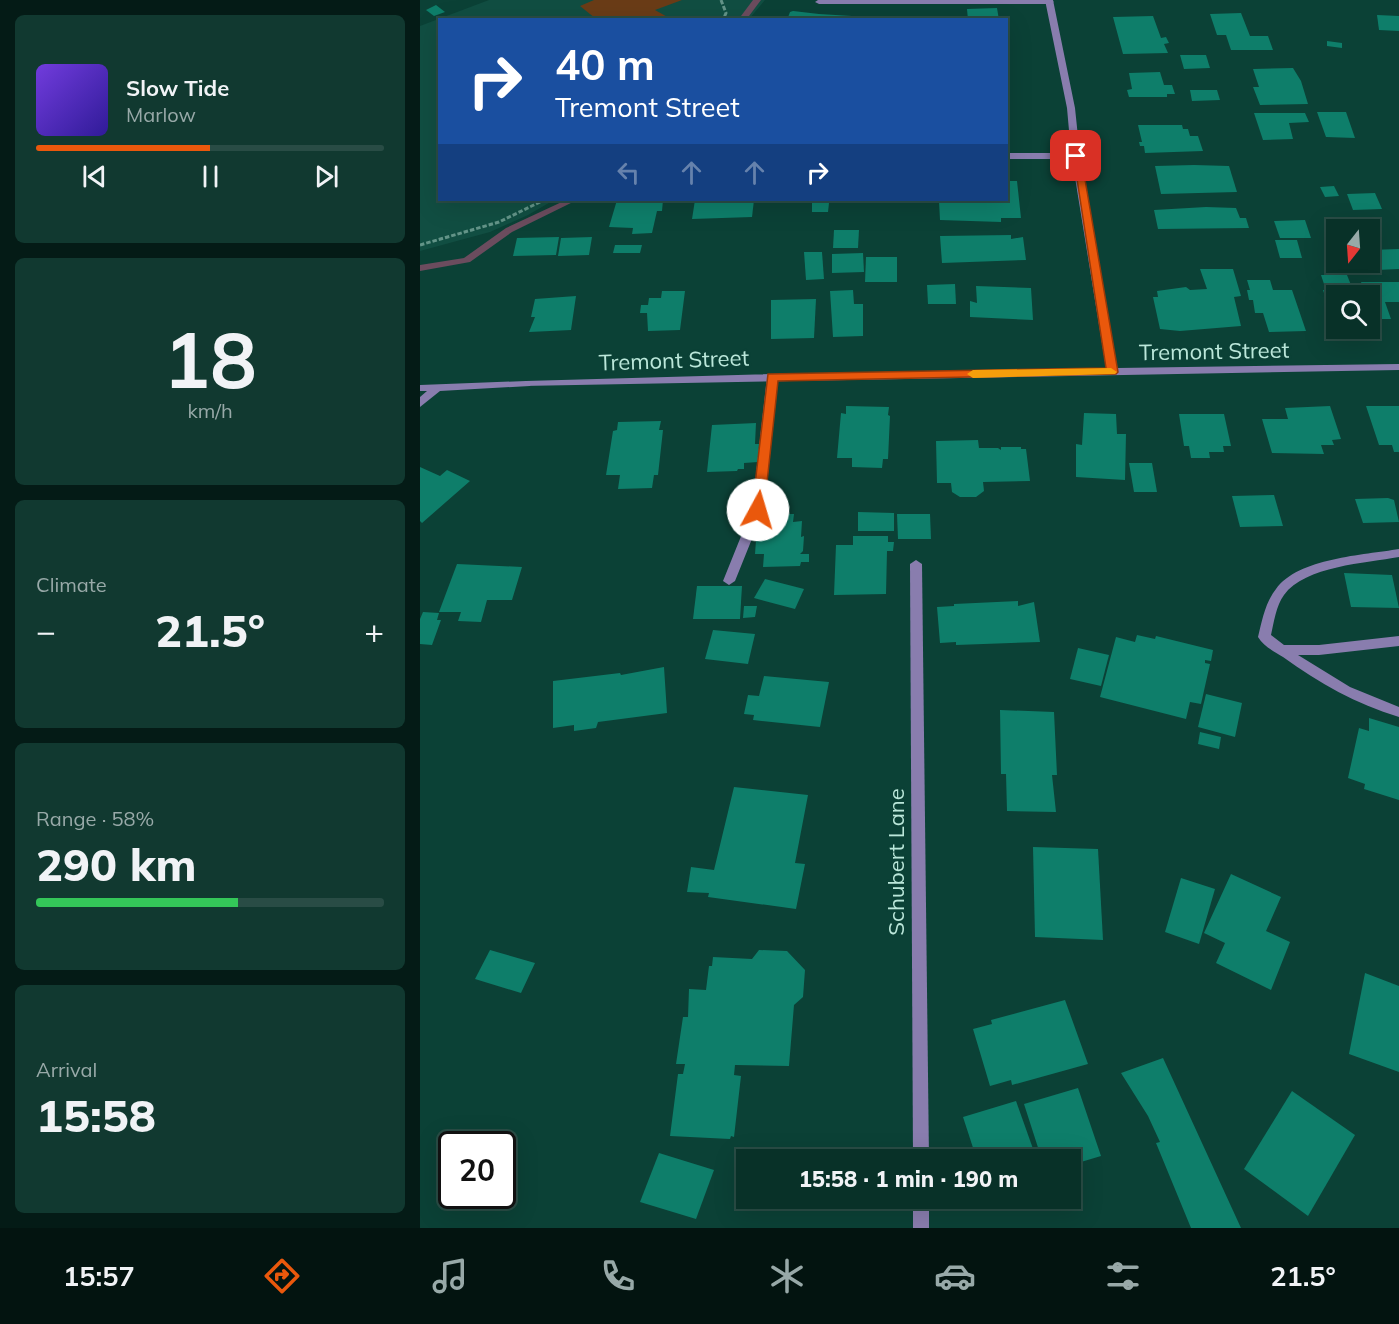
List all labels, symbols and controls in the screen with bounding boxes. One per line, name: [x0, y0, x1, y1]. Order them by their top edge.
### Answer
text: 40 m: [555, 38, 655, 91]
icon: right: [456, 42, 534, 120]
text: Slow Tide: [126, 74, 229, 102]
text: Tremont Street: [555, 90, 740, 124]
text: Marlow: [126, 102, 196, 127]
pin: [1050, 130, 1101, 181]
icon: arrive: [1059, 139, 1092, 172]
icon: left: [612, 156, 645, 189]
icon: ahead: [675, 156, 708, 189]
icon: ahead: [738, 156, 771, 189]
icon: right: [801, 156, 834, 189]
icon: previous: [78, 160, 111, 193]
icon: pause: [194, 160, 227, 193]
icon: next: [310, 160, 343, 193]
north arrow: [1326, 219, 1380, 273]
map controls: [1326, 219, 1380, 339]
button: search: [1326, 285, 1380, 339]
text: 18: [163, 310, 257, 408]
street label: Tremont Street: [1139, 336, 1290, 366]
street label: Tremont Street: [598, 343, 750, 377]
text: km/h: [187, 398, 233, 423]
position arrow: [726, 478, 790, 542]
text: Climate: [36, 572, 107, 597]
text: 21.5°: [155, 602, 265, 658]
text: −: [36, 610, 56, 651]
text: +: [364, 610, 384, 651]
street label: Schubert Lane: [882, 788, 910, 936]
text: Range · 58%: [36, 806, 154, 831]
text: 290 km: [36, 836, 197, 892]
text: Arrival: [36, 1057, 97, 1082]
text: 15:58: [36, 1087, 156, 1143]
speed limit sign: 20: [438, 1131, 516, 1209]
text: 15:58 · 1 min · 190 m: [799, 1165, 1018, 1193]
icon: directions: [261, 1255, 303, 1297]
icon: music: [429, 1255, 471, 1297]
icon: phone: [597, 1255, 639, 1297]
icon: climate: [766, 1255, 808, 1297]
icon: car: [934, 1255, 976, 1297]
icon: filters: [1102, 1255, 1144, 1297]
text: 15:57: [63, 1259, 135, 1293]
text: 21.5°: [1270, 1259, 1336, 1293]

